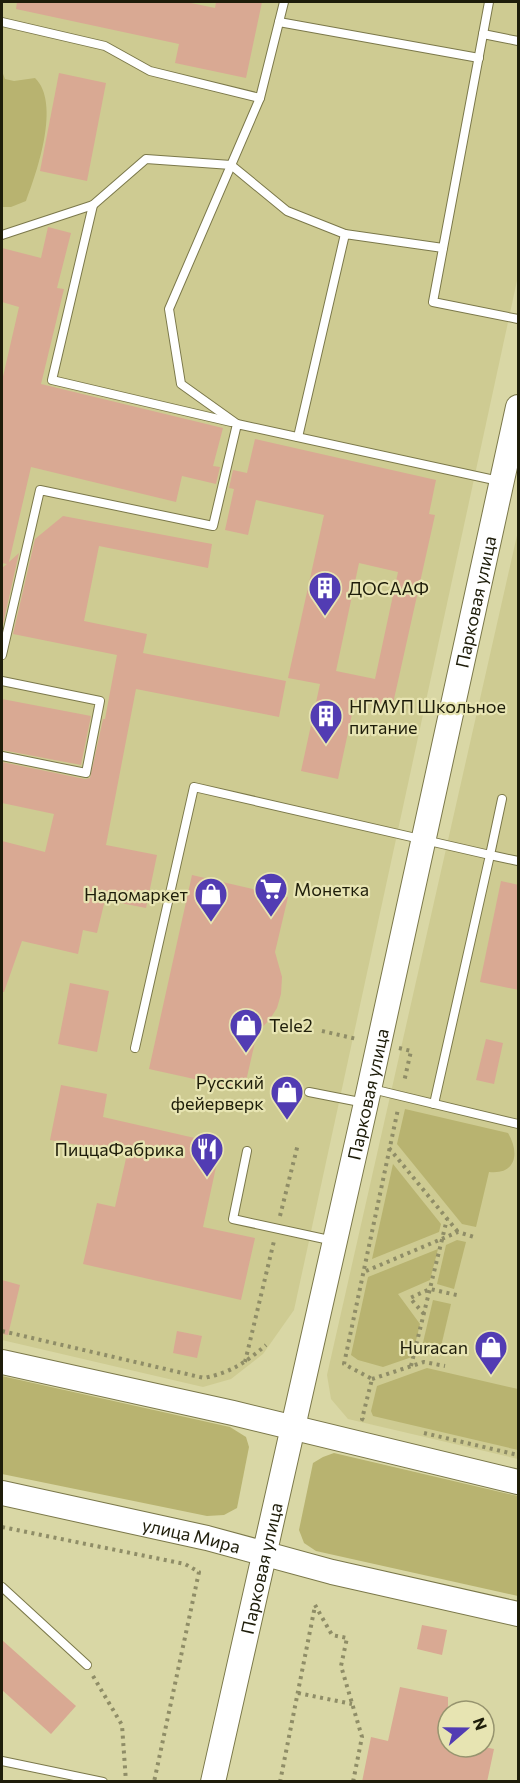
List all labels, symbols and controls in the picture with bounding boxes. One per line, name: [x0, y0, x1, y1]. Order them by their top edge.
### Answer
street label: Парковая улица: [450, 534, 501, 670]
building icon: ДОСААФ: [307, 570, 343, 617]
place label: ДОСААФ: [348, 577, 429, 599]
place label: НГМУП Школьное питание: [349, 695, 506, 738]
building icon: НГМУП Школьное питание: [308, 698, 344, 745]
supermarket icon: Монетка: [253, 871, 289, 918]
shop icon: Надомаркет: [193, 876, 229, 923]
place label: Монетка: [294, 878, 369, 900]
place label: Надомаркет: [84, 883, 189, 905]
shop icon: Tele2: [228, 1007, 264, 1054]
place label: Tele2: [269, 1014, 313, 1036]
street label: Парковая улица: [342, 1026, 393, 1162]
place label: Русский фейерверк: [171, 1071, 264, 1114]
shop icon: Русский фейерверк: [269, 1074, 305, 1121]
restaurant icon: ПиццаФабрика: [189, 1131, 225, 1178]
place label: ПиццаФабрика: [55, 1138, 184, 1160]
shop icon: Huracan: [473, 1329, 509, 1376]
place label: Huracan: [399, 1336, 468, 1358]
street label: Парковая улица: [236, 1500, 287, 1636]
street label: улица Мира: [140, 1513, 243, 1558]
north arrow: [436, 1699, 496, 1759]
text: N: [470, 1715, 492, 1733]

